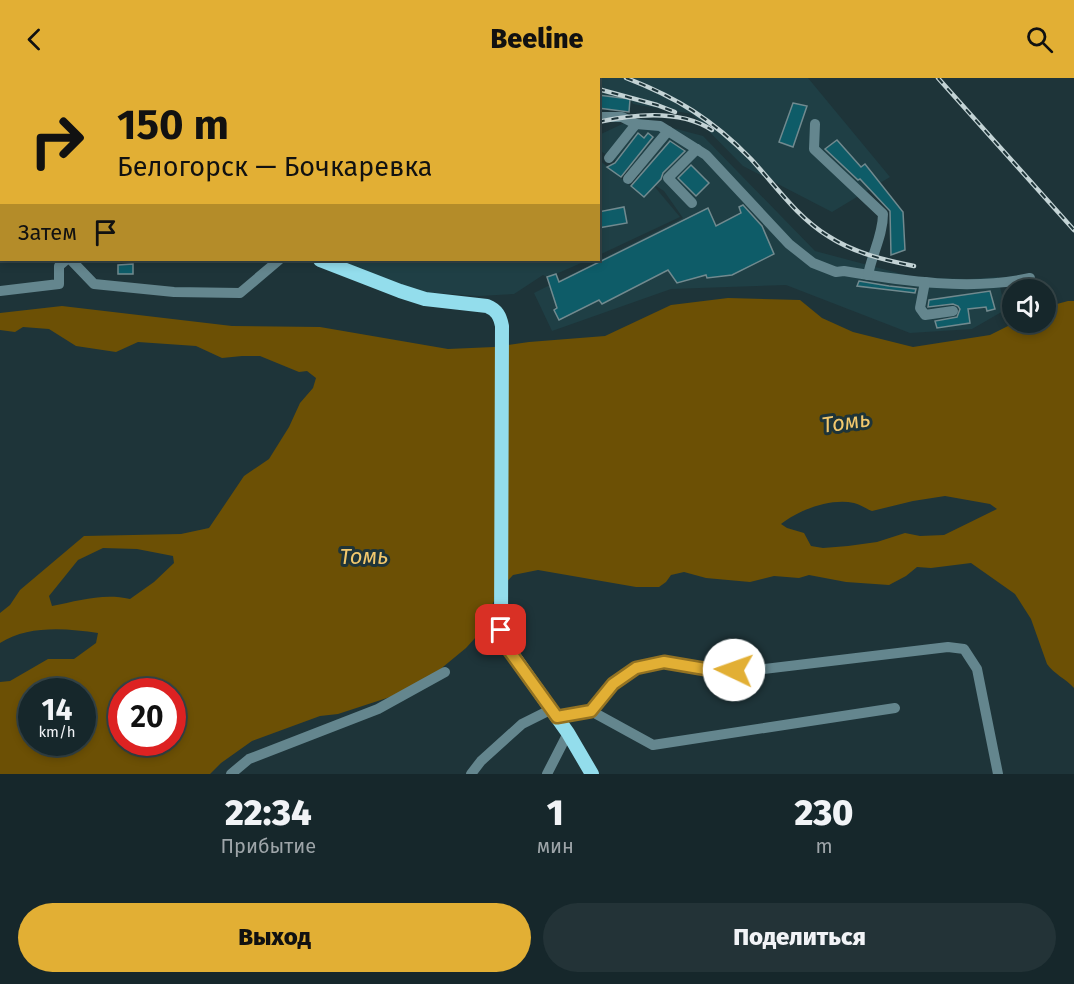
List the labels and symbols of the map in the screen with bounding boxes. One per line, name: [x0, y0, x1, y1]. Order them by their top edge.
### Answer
water label: Томь: [820, 405, 872, 439]
water label: Томь: [340, 543, 388, 570]
pin: [475, 604, 526, 655]
position arrow: [702, 638, 766, 702]
speed limit sign: 20: [108, 678, 186, 756]

